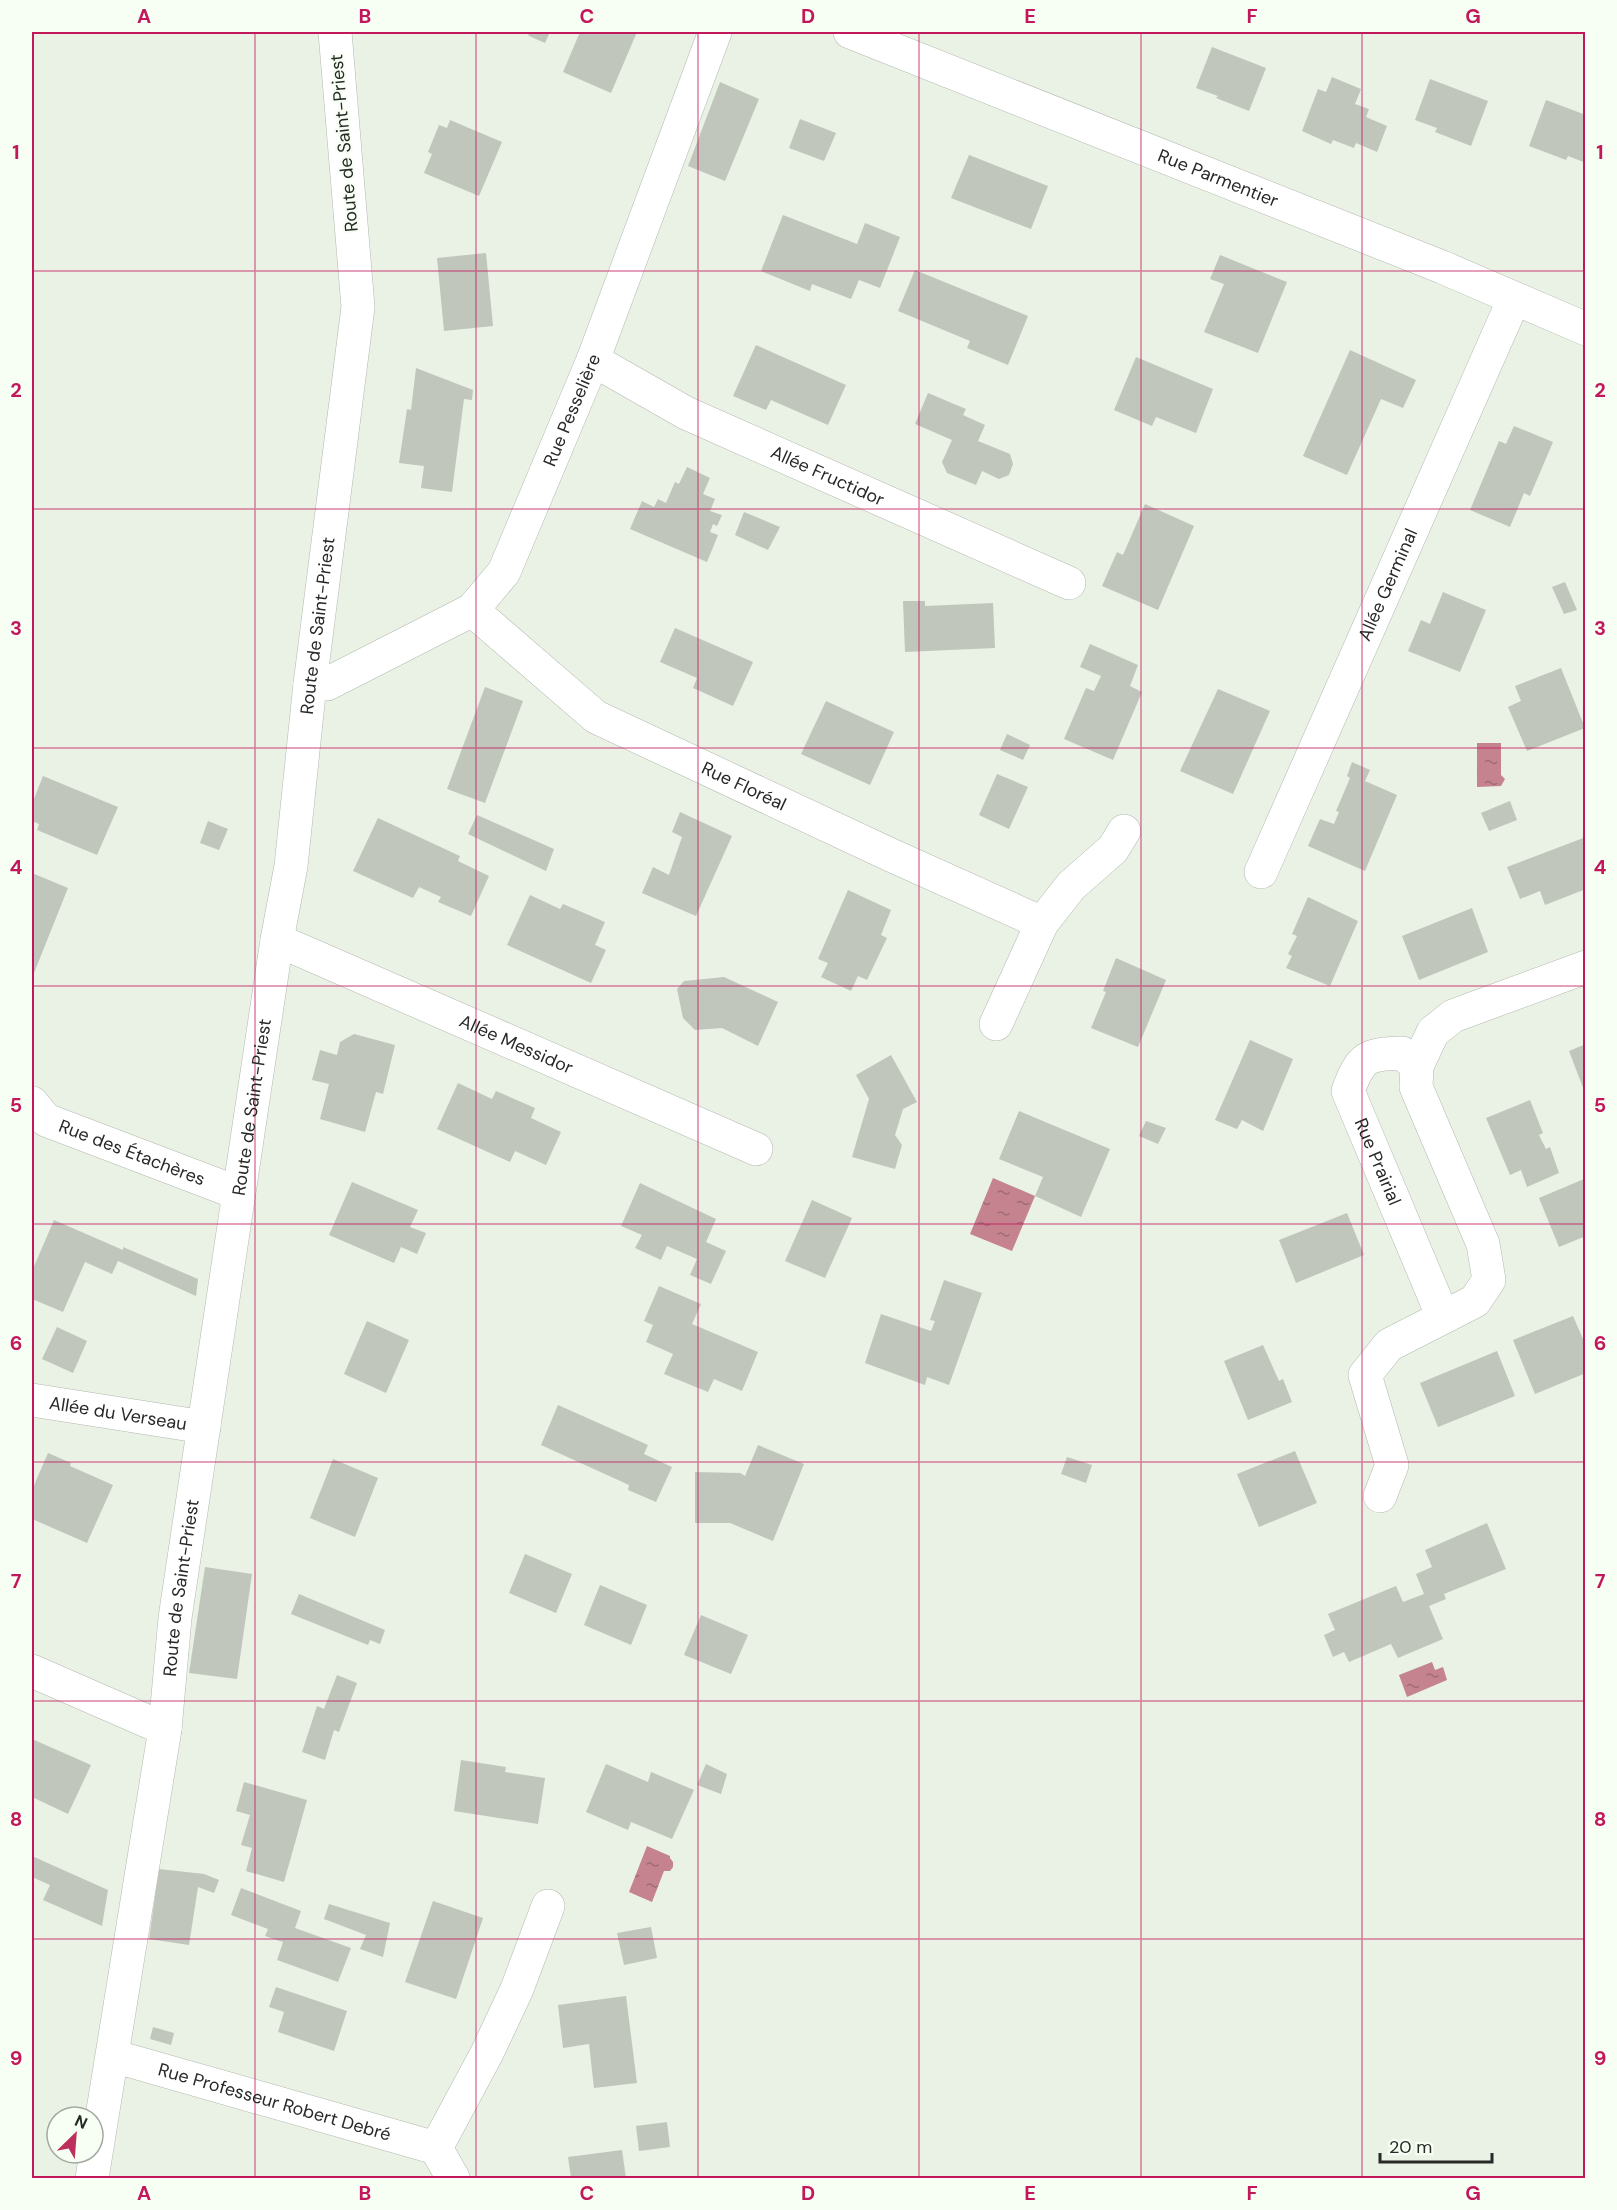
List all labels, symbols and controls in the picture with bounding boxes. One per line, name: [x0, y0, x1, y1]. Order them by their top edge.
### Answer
text: A: [137, 3, 151, 29]
text: B: [359, 3, 371, 29]
text: C: [580, 3, 594, 29]
text: D: [801, 3, 815, 29]
text: E: [1024, 3, 1036, 29]
text: F: [1246, 3, 1258, 29]
text: G: [1465, 3, 1481, 29]
street label: Route de Saint-Priest: [324, 53, 364, 233]
text: 1: [12, 139, 20, 165]
text: 1: [1596, 139, 1604, 165]
street label: Rue Parmentier: [1154, 143, 1282, 213]
street label: Rue Pesselière: [538, 351, 606, 470]
text: 2: [10, 377, 22, 403]
text: 2: [1594, 377, 1606, 403]
street label: Allée Fructidor: [767, 440, 889, 512]
street label: Allée Germinal: [1353, 525, 1423, 645]
street label: Route de Saint-Priest: [295, 536, 341, 716]
text: 3: [10, 615, 22, 641]
text: 3: [1594, 615, 1606, 641]
street label: Rue Floréal: [698, 756, 790, 816]
text: 4: [10, 854, 23, 880]
text: 4: [1594, 854, 1607, 880]
street label: Allée Messidor: [456, 1009, 577, 1080]
street label: Route de Saint-Priest: [227, 1017, 277, 1197]
text: 5: [10, 1092, 22, 1118]
text: 5: [1594, 1092, 1606, 1118]
street label: Rue des Étachères: [55, 1114, 209, 1191]
street label: Rue Prairial: [1349, 1114, 1407, 1209]
text: 6: [10, 1330, 22, 1356]
text: 6: [1594, 1330, 1606, 1356]
street label: Allée du Verseau: [47, 1391, 188, 1436]
street label: Route de Saint-Priest: [158, 1498, 205, 1677]
text: 7: [11, 1568, 22, 1594]
text: 7: [1595, 1568, 1606, 1594]
text: 8: [10, 1806, 22, 1832]
text: 8: [1594, 1806, 1606, 1832]
text: 9: [10, 2045, 22, 2071]
text: 9: [1594, 2045, 1606, 2071]
street label: Rue Professeur Robert Debré: [155, 2057, 394, 2147]
north arrow: [45, 2105, 105, 2165]
text: N: [71, 2110, 91, 2134]
scale bar: [1380, 2126, 1492, 2164]
text: 20 m: [1389, 2135, 1432, 2159]
text: A: [137, 2180, 151, 2206]
text: B: [359, 2180, 371, 2206]
text: C: [580, 2180, 594, 2206]
text: D: [801, 2180, 815, 2206]
text: E: [1024, 2180, 1036, 2206]
text: F: [1246, 2180, 1258, 2206]
text: G: [1465, 2180, 1481, 2206]

